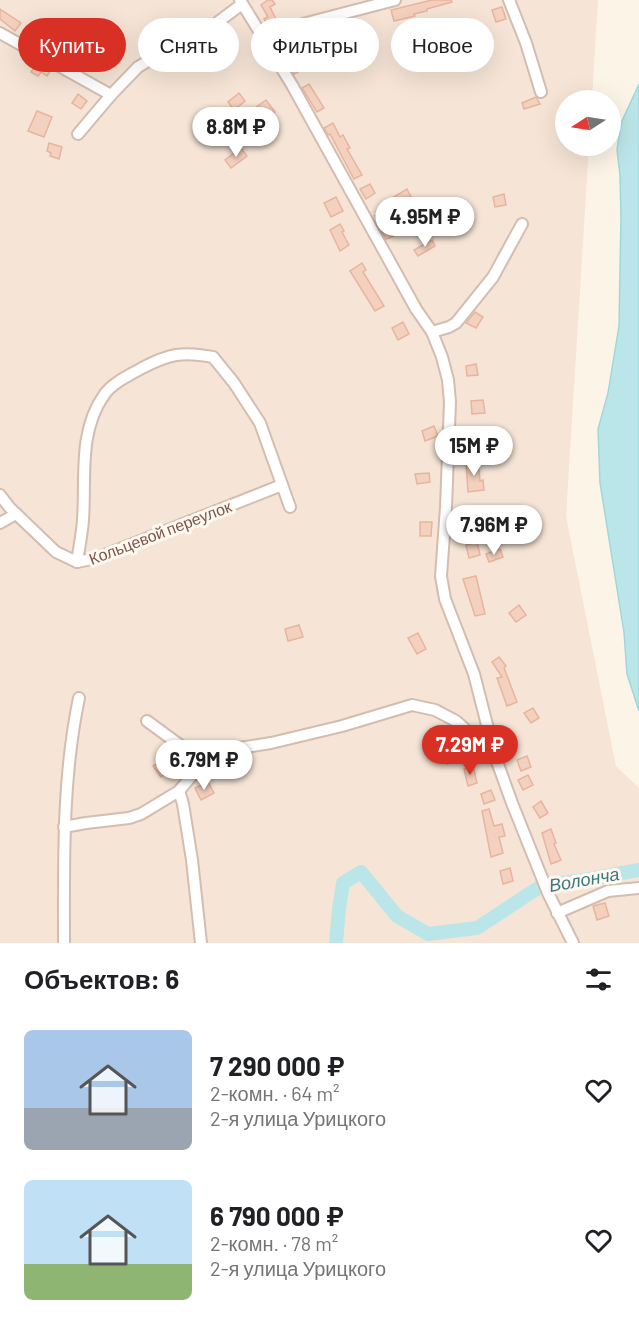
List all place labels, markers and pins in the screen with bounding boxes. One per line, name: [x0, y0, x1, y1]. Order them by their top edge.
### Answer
pin: 8.8M ₽: [187, 107, 285, 158]
pin: 4.95M ₽: [370, 197, 480, 248]
pin: 15M ₽: [432, 426, 516, 477]
pin: 7.96M ₽: [439, 505, 549, 556]
pin: 7.29M ₽: [415, 725, 525, 776]
pin: 6.79M ₽: [149, 740, 259, 791]

